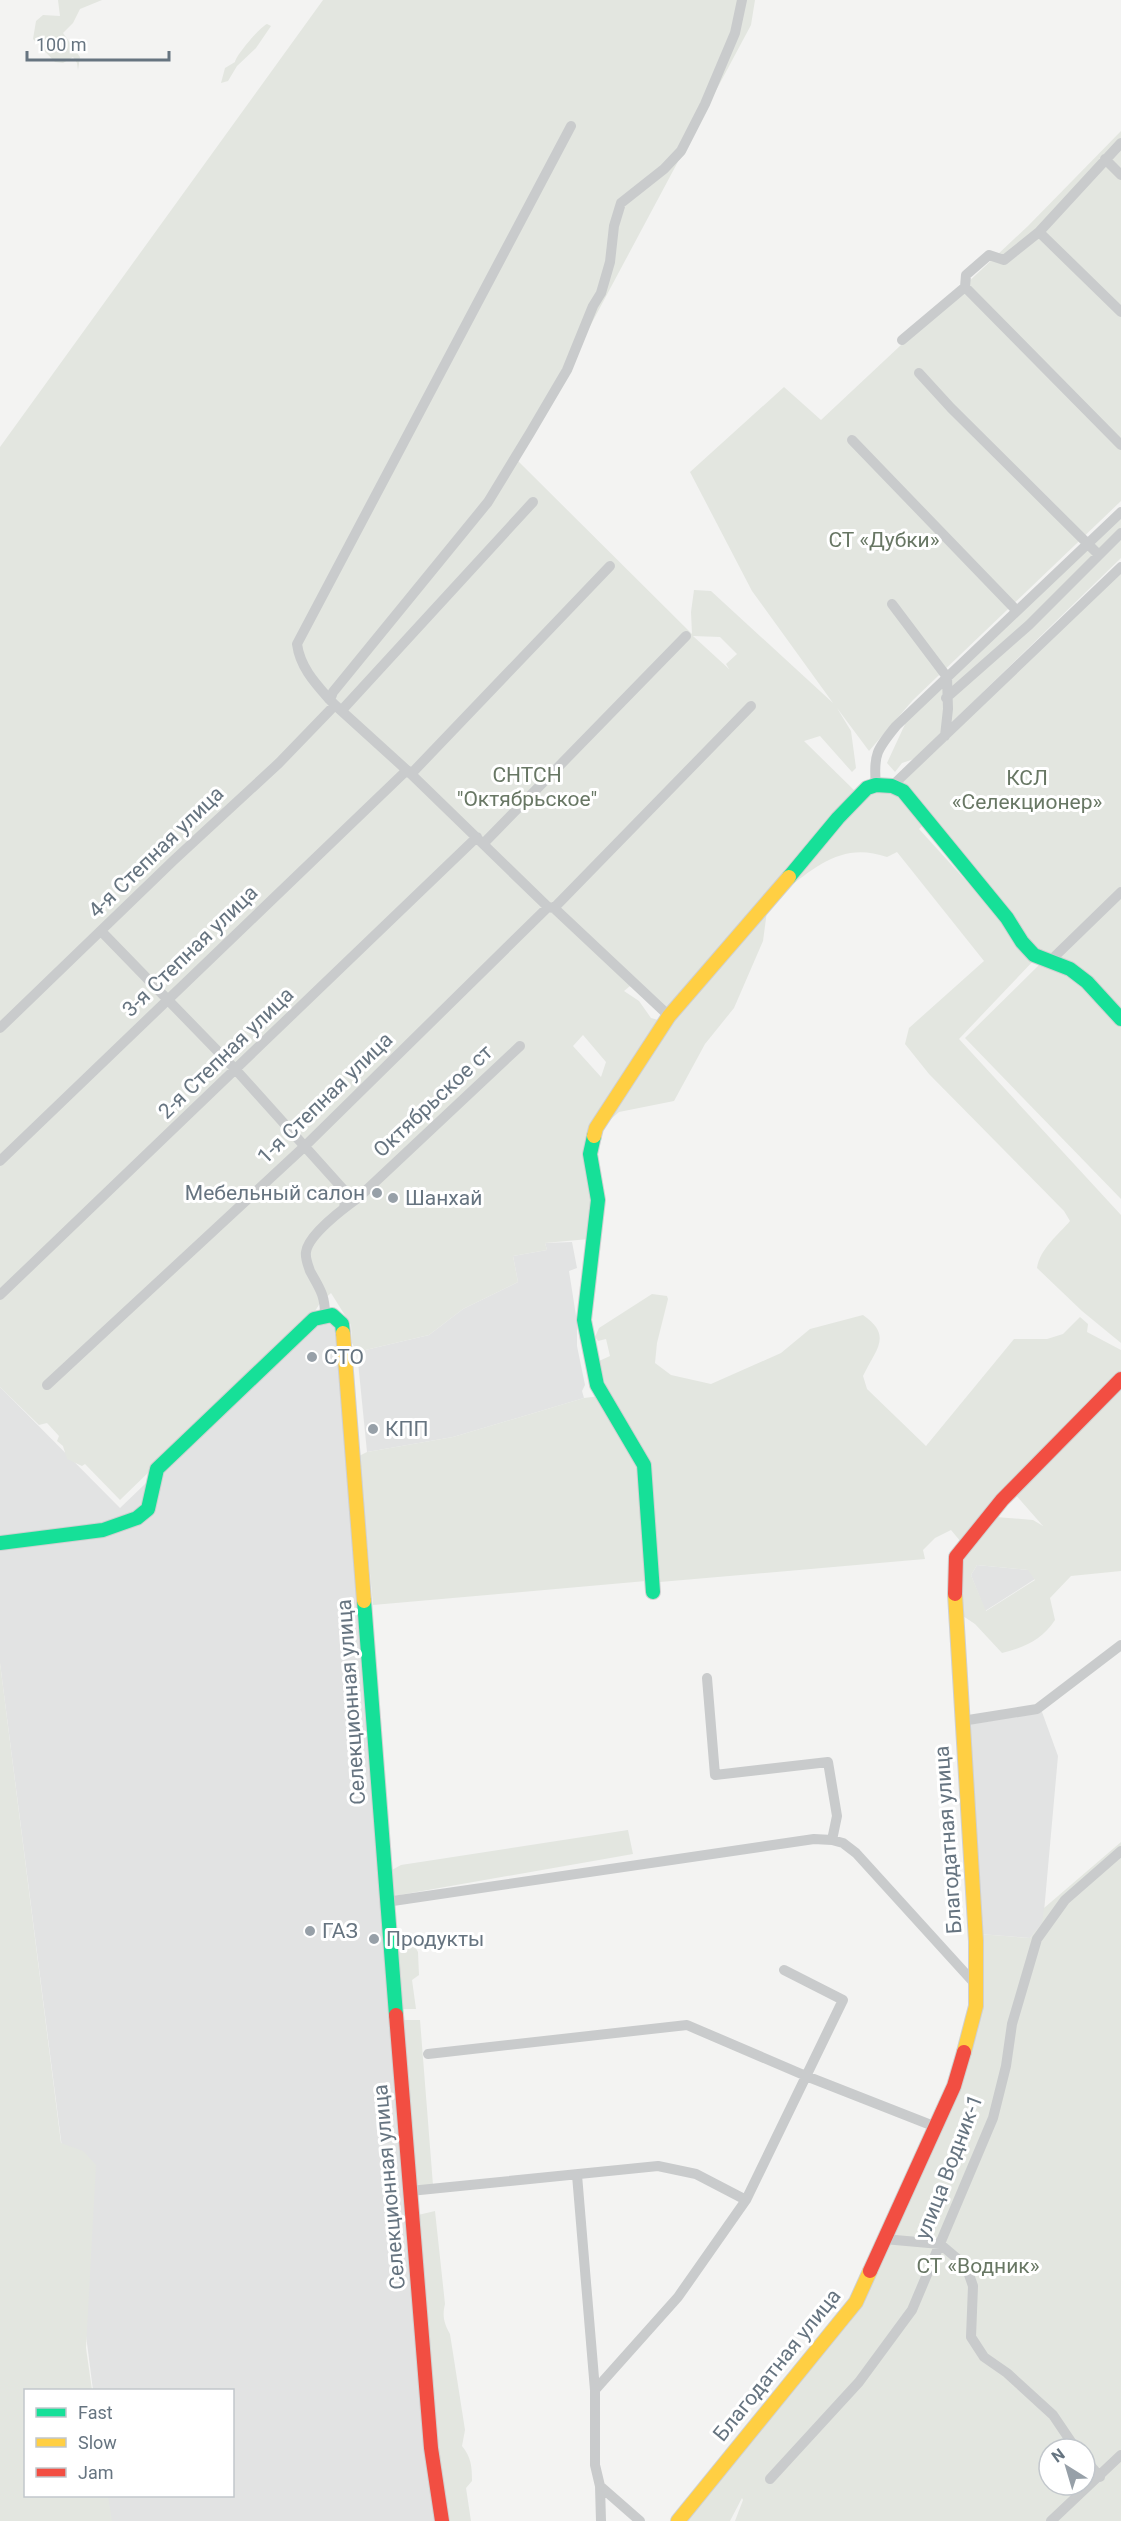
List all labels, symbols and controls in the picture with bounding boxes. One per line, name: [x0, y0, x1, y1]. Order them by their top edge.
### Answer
scale bar: [27, 24, 170, 62]
text: 100 m: [36, 34, 87, 55]
park label: СТ «Дубки»: [828, 528, 940, 552]
park label: СНТСН "Октябрьское": [457, 763, 597, 811]
park label: КСЛ «Селекционер»: [952, 766, 1103, 814]
street label: 4-я Степная улица: [83, 781, 229, 923]
street label: 3-я Степная улица: [117, 880, 263, 1022]
street label: 2-я Степная улица: [153, 982, 299, 1124]
street label: 1-я Степная улица: [252, 1027, 398, 1169]
street label: Октябрьское ст: [369, 1040, 497, 1162]
place label: Мебельный салон: [185, 1181, 365, 1205]
marker: Мебельный салон: [370, 1186, 384, 1200]
place label: Шанхай: [405, 1186, 482, 1210]
marker: Шанхай: [386, 1191, 400, 1205]
place label: СТО: [324, 1345, 364, 1369]
marker: СТО: [305, 1350, 319, 1364]
place label: КПП: [385, 1417, 428, 1441]
marker: КПП: [366, 1422, 380, 1436]
street label: Селекционная улица: [332, 1598, 370, 1806]
street label: Благодатная улица: [929, 1745, 967, 1935]
place label: ГАЗ: [322, 1919, 358, 1943]
marker: ГАЗ: [303, 1924, 317, 1938]
place label: Продукты: [386, 1927, 484, 1951]
marker: Продукты: [367, 1932, 381, 1946]
street label: Селекционная улица: [368, 2083, 410, 2291]
street label: улица Водник-1: [910, 2091, 988, 2243]
park label: СТ «Водник»: [917, 2254, 1040, 2278]
street label: Благодатная улица: [708, 2284, 846, 2446]
legend: [24, 2389, 234, 2497]
text: Fast: [78, 2402, 113, 2423]
text: Slow: [78, 2432, 117, 2453]
north arrow: [1037, 2437, 1097, 2497]
text: N: [1048, 2444, 1069, 2466]
text: Jam: [78, 2462, 114, 2483]

